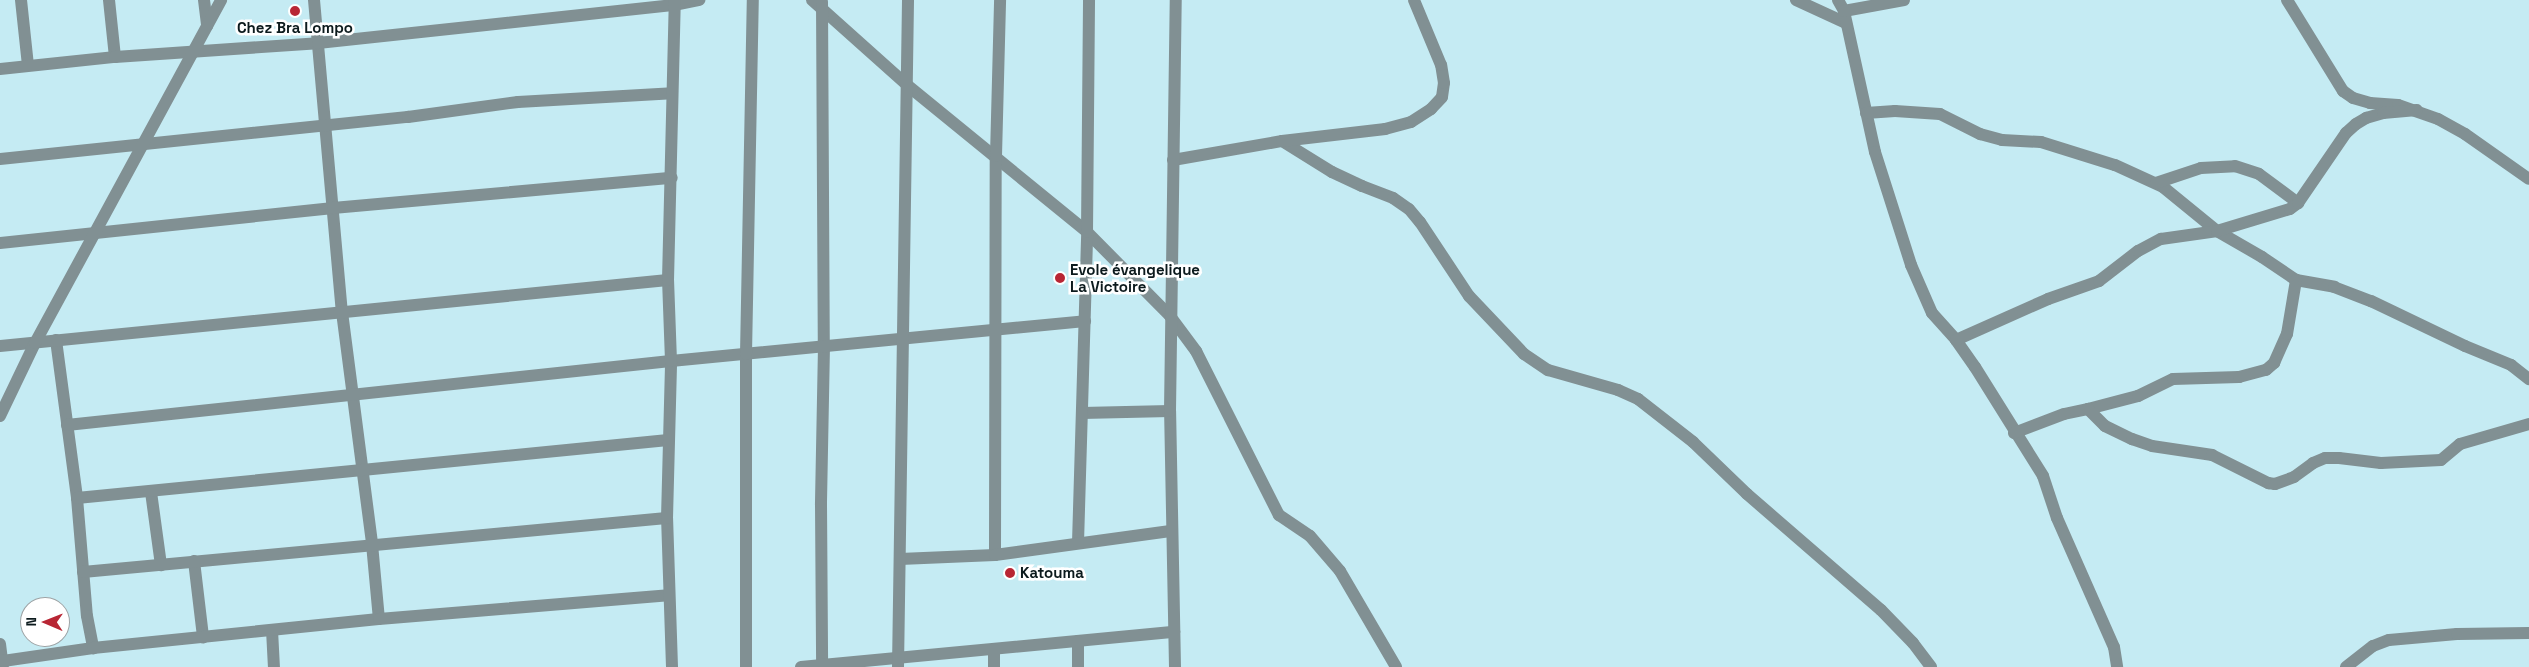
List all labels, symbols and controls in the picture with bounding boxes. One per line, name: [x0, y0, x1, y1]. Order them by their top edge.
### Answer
marker: Chez Bra Lompo: [289, 5, 301, 17]
place label: Chez Bra Lompo: [237, 19, 353, 37]
place label: Evole évangelique La Victoire: [1070, 260, 1200, 295]
marker: Evole évangelique La Victoire: [1054, 272, 1066, 284]
place label: Katouma: [1020, 564, 1084, 582]
marker: Katouma: [1004, 567, 1016, 579]
north arrow: [20, 597, 70, 647]
text: N: [22, 617, 40, 627]

